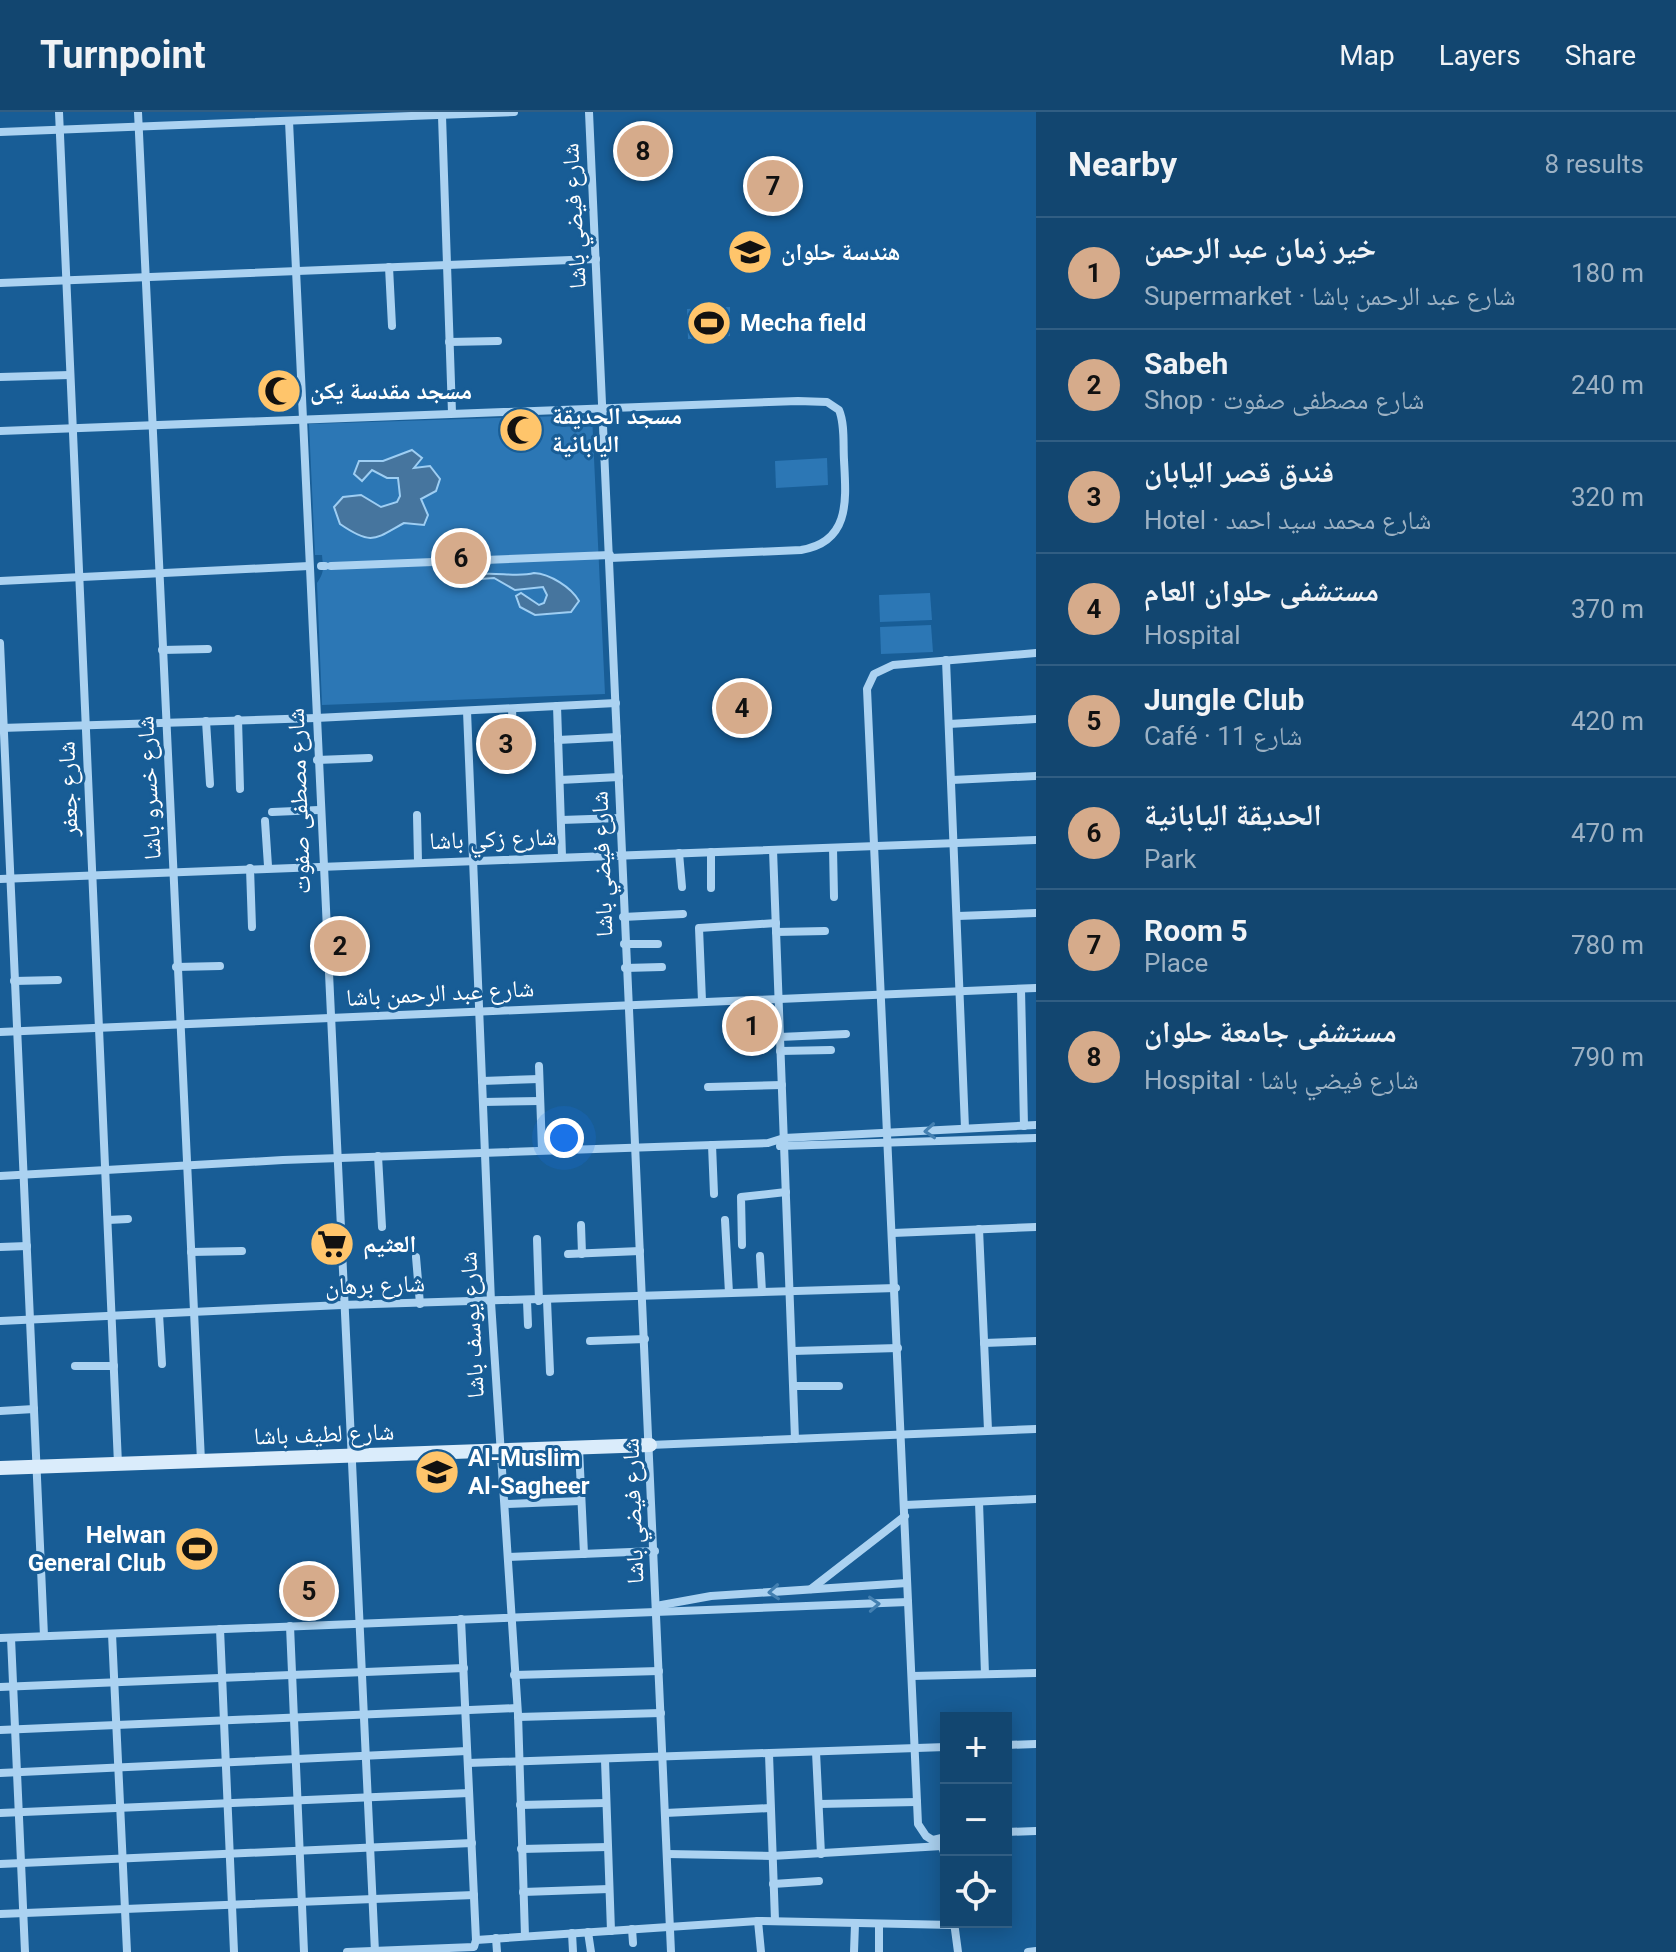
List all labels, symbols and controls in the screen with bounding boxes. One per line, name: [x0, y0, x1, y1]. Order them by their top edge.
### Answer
text: Turnpoint: [40, 33, 206, 77]
text: Map: [1339, 39, 1395, 72]
text: Layers: [1439, 39, 1521, 72]
text: Share: [1565, 39, 1636, 72]
pin: 8: [617, 121, 669, 181]
street label: شارع فيضي باشا: [556, 142, 597, 290]
text: Nearby: [1068, 144, 1177, 184]
text: 8 results: [1545, 149, 1644, 179]
pin: 7: [747, 156, 799, 216]
school or university icon: هندسة حلوان: [726, 228, 774, 276]
text: خير زمان عبد الرحمن: [1144, 230, 1376, 265]
place label: هندسة حلوان: [781, 238, 900, 266]
text: 1: [1087, 258, 1101, 288]
text: 180 m: [1571, 258, 1644, 288]
text: Supermarket · شارع عبد الرحمن باشا: [1144, 281, 1516, 311]
sports icon: Mecha field: [685, 299, 733, 347]
place label: Mecha field: [740, 309, 866, 337]
text: Sabeh: [1144, 346, 1228, 381]
mosque icon: مسجد مقدسة يكن: [255, 367, 303, 415]
text: 2: [1087, 370, 1101, 400]
text: 240 m: [1571, 370, 1644, 400]
place label: مسجد مقدسة يكن: [310, 377, 472, 405]
text: Shop · شارع مصطفى صفوت: [1144, 385, 1424, 415]
place label: مسجد الحديقة اليابانية: [552, 402, 682, 458]
mosque icon: مسجد الحديقة اليابانية: [497, 406, 545, 454]
text: فندق قصر اليابان: [1144, 454, 1334, 489]
text: 3: [1087, 482, 1101, 512]
text: 320 m: [1571, 482, 1644, 512]
text: Hotel · شارع محمد سيد احمد: [1144, 505, 1431, 535]
pin: 6: [435, 528, 487, 588]
text: مستشفى حلوان العام: [1144, 573, 1379, 608]
text: 4: [1087, 594, 1101, 624]
text: 370 m: [1571, 594, 1644, 624]
text: Hospital: [1144, 620, 1241, 650]
pin: 4: [716, 678, 768, 738]
text: Jungle Club: [1144, 682, 1304, 717]
text: 5: [1087, 706, 1101, 736]
text: 420 m: [1571, 706, 1644, 736]
street label: شارع مصطفى صفوت: [282, 708, 317, 894]
pin: 3: [480, 714, 532, 774]
street label: شارع خسرو باشا: [131, 715, 168, 861]
text: Café · شارع 11: [1144, 721, 1302, 751]
street label: شارع جعفر: [52, 741, 85, 838]
street label: شارع فيضي باشا: [585, 790, 624, 937]
text: الحديقة اليابانية: [1144, 797, 1322, 832]
text: 6: [1087, 818, 1101, 848]
text: 470 m: [1571, 818, 1644, 848]
street label: شارع زكي باشا: [429, 823, 558, 860]
text: Park: [1144, 844, 1196, 874]
text: Room 5: [1144, 913, 1248, 948]
pin: 2: [314, 916, 366, 976]
text: 7: [1087, 930, 1101, 960]
text: 780 m: [1571, 930, 1644, 960]
text: Place: [1144, 948, 1208, 978]
street label: شارع عبد الرحمن باشا: [345, 974, 535, 1013]
pin: 1: [726, 996, 778, 1056]
text: مستشفى جامعة حلوان: [1144, 1014, 1397, 1049]
text: 8: [1087, 1042, 1101, 1072]
text: 790 m: [1571, 1042, 1644, 1072]
text: Hospital · شارع فيضي باشا: [1144, 1065, 1419, 1095]
your location: [544, 1118, 584, 1158]
one-way arrow: [923, 1122, 936, 1139]
supermarket icon: العثيم: [308, 1220, 356, 1268]
place label: العثيم: [363, 1230, 416, 1260]
street label: شارع يوسف باشا: [454, 1251, 491, 1399]
street label: شارع برهان: [324, 1269, 426, 1302]
street label: شارع لطيف باشا: [253, 1418, 395, 1451]
street label: شارع فيضي باشا: [616, 1437, 655, 1584]
place label: Al-Muslim Al-Sagheer: [468, 1444, 590, 1500]
school or university icon: Al-Muslim Al-Sagheer: [413, 1448, 461, 1496]
place label: Helwan General Club: [28, 1521, 166, 1577]
sports icon: Helwan General Club: [173, 1525, 221, 1573]
pin: 5: [283, 1561, 335, 1621]
one-way arrow: [767, 1583, 780, 1600]
one-way arrow: [868, 1595, 881, 1612]
map controls: [940, 1712, 1012, 1928]
button: +: [940, 1712, 1012, 1784]
button: −: [940, 1784, 1012, 1856]
button: locate: [940, 1856, 1012, 1928]

